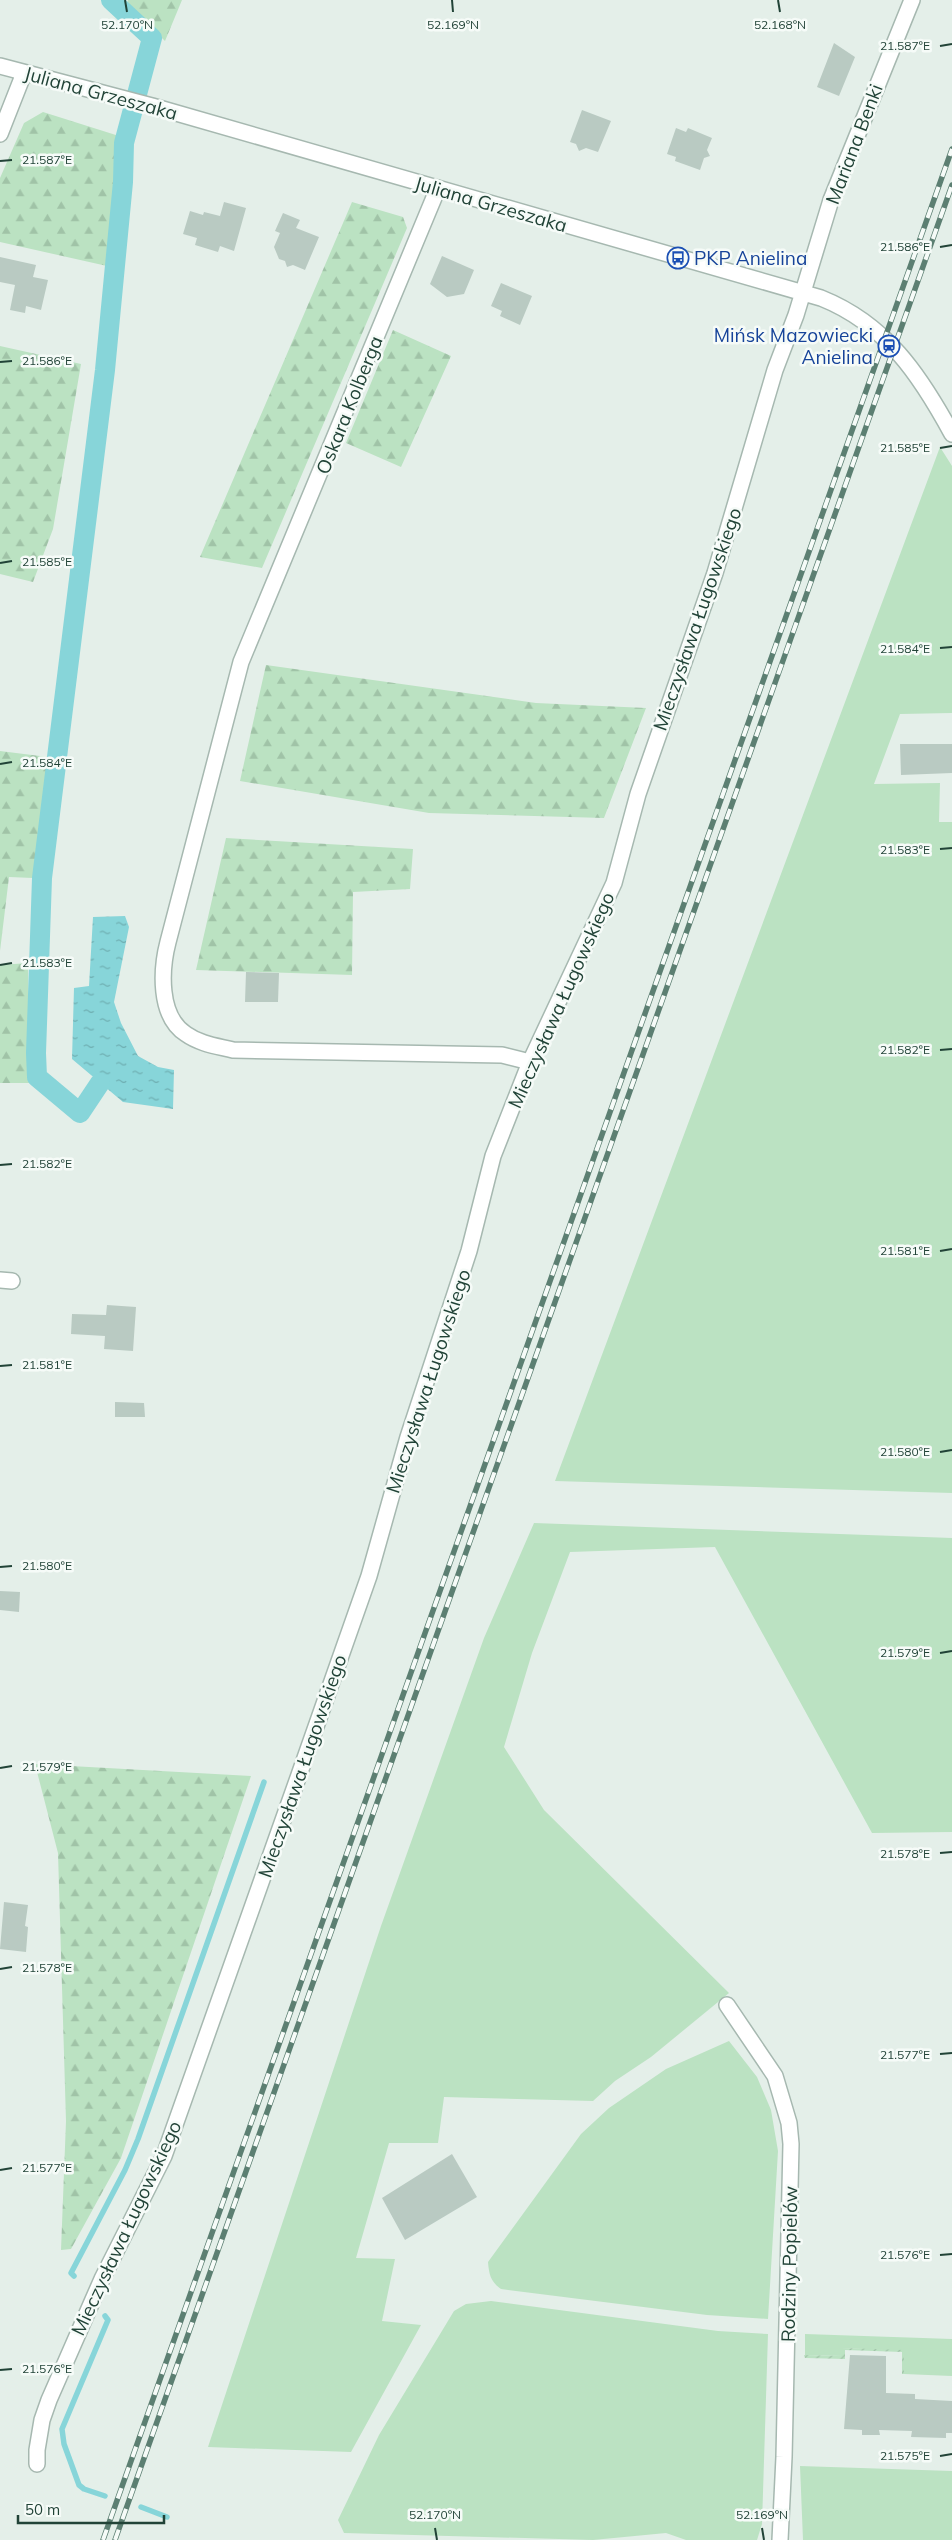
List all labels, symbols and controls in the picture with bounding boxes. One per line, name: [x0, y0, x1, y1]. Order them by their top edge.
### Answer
text: 52.170°N: [101, 17, 153, 32]
text: 52.169°N: [427, 17, 479, 32]
text: 52.168°N: [754, 17, 806, 32]
text: 21.587°E: [880, 38, 930, 53]
street label: Juliana Grzeszaka: [22, 61, 180, 125]
street label: Mariana Benki: [820, 81, 888, 207]
text: 21.587°E: [22, 152, 72, 167]
street label: Juliana Grzeszaka: [412, 171, 570, 237]
text: 21.586°E: [880, 239, 930, 254]
bus stop icon: PKP Anielina: [666, 246, 690, 270]
place label: PKP Anielina: [694, 246, 807, 270]
place label: Mińsk Mazowiecki Anielina: [714, 323, 873, 369]
street label: Oskara Kolberga: [310, 332, 388, 478]
station icon: Mińsk Mazowiecki Anielina: [877, 334, 901, 358]
text: 21.586°E: [22, 353, 72, 368]
text: 21.585°E: [880, 440, 930, 455]
street label: Mieczysława Ługowskiego: [648, 504, 746, 734]
text: 21.585°E: [22, 554, 72, 569]
text: 21.584°E: [880, 641, 930, 656]
text: 21.584°E: [22, 755, 72, 770]
text: 21.583°E: [880, 842, 930, 857]
street label: Mieczysława Ługowskiego: [502, 888, 620, 1112]
text: 21.583°E: [22, 955, 72, 970]
text: 21.582°E: [880, 1042, 930, 1057]
text: 21.582°E: [22, 1156, 72, 1171]
text: 21.581°E: [880, 1243, 930, 1258]
street label: Mieczysława Ługowskiego: [380, 1266, 476, 1496]
text: 21.581°E: [22, 1357, 72, 1372]
text: 21.580°E: [880, 1444, 930, 1459]
text: 21.580°E: [22, 1558, 72, 1573]
text: 21.579°E: [880, 1645, 930, 1660]
street label: Mieczysława Ługowskiego: [253, 1651, 351, 1881]
text: 21.579°E: [22, 1759, 72, 1774]
text: 21.578°E: [880, 1846, 930, 1861]
text: 21.578°E: [22, 1960, 72, 1975]
text: 21.577°E: [880, 2047, 930, 2062]
street label: Mieczysława Ługowskiego: [66, 2117, 186, 2339]
text: 21.577°E: [22, 2160, 72, 2175]
street label: Rodziny Popielów: [776, 2186, 802, 2342]
text: 21.576°E: [880, 2247, 930, 2262]
text: 21.576°E: [22, 2361, 72, 2376]
text: 21.575°E: [880, 2448, 930, 2463]
scale bar: [18, 2492, 164, 2524]
text: 50 m: [25, 2500, 60, 2519]
text: 52.170°N: [409, 2507, 461, 2522]
text: 52.169°N: [736, 2507, 788, 2522]

